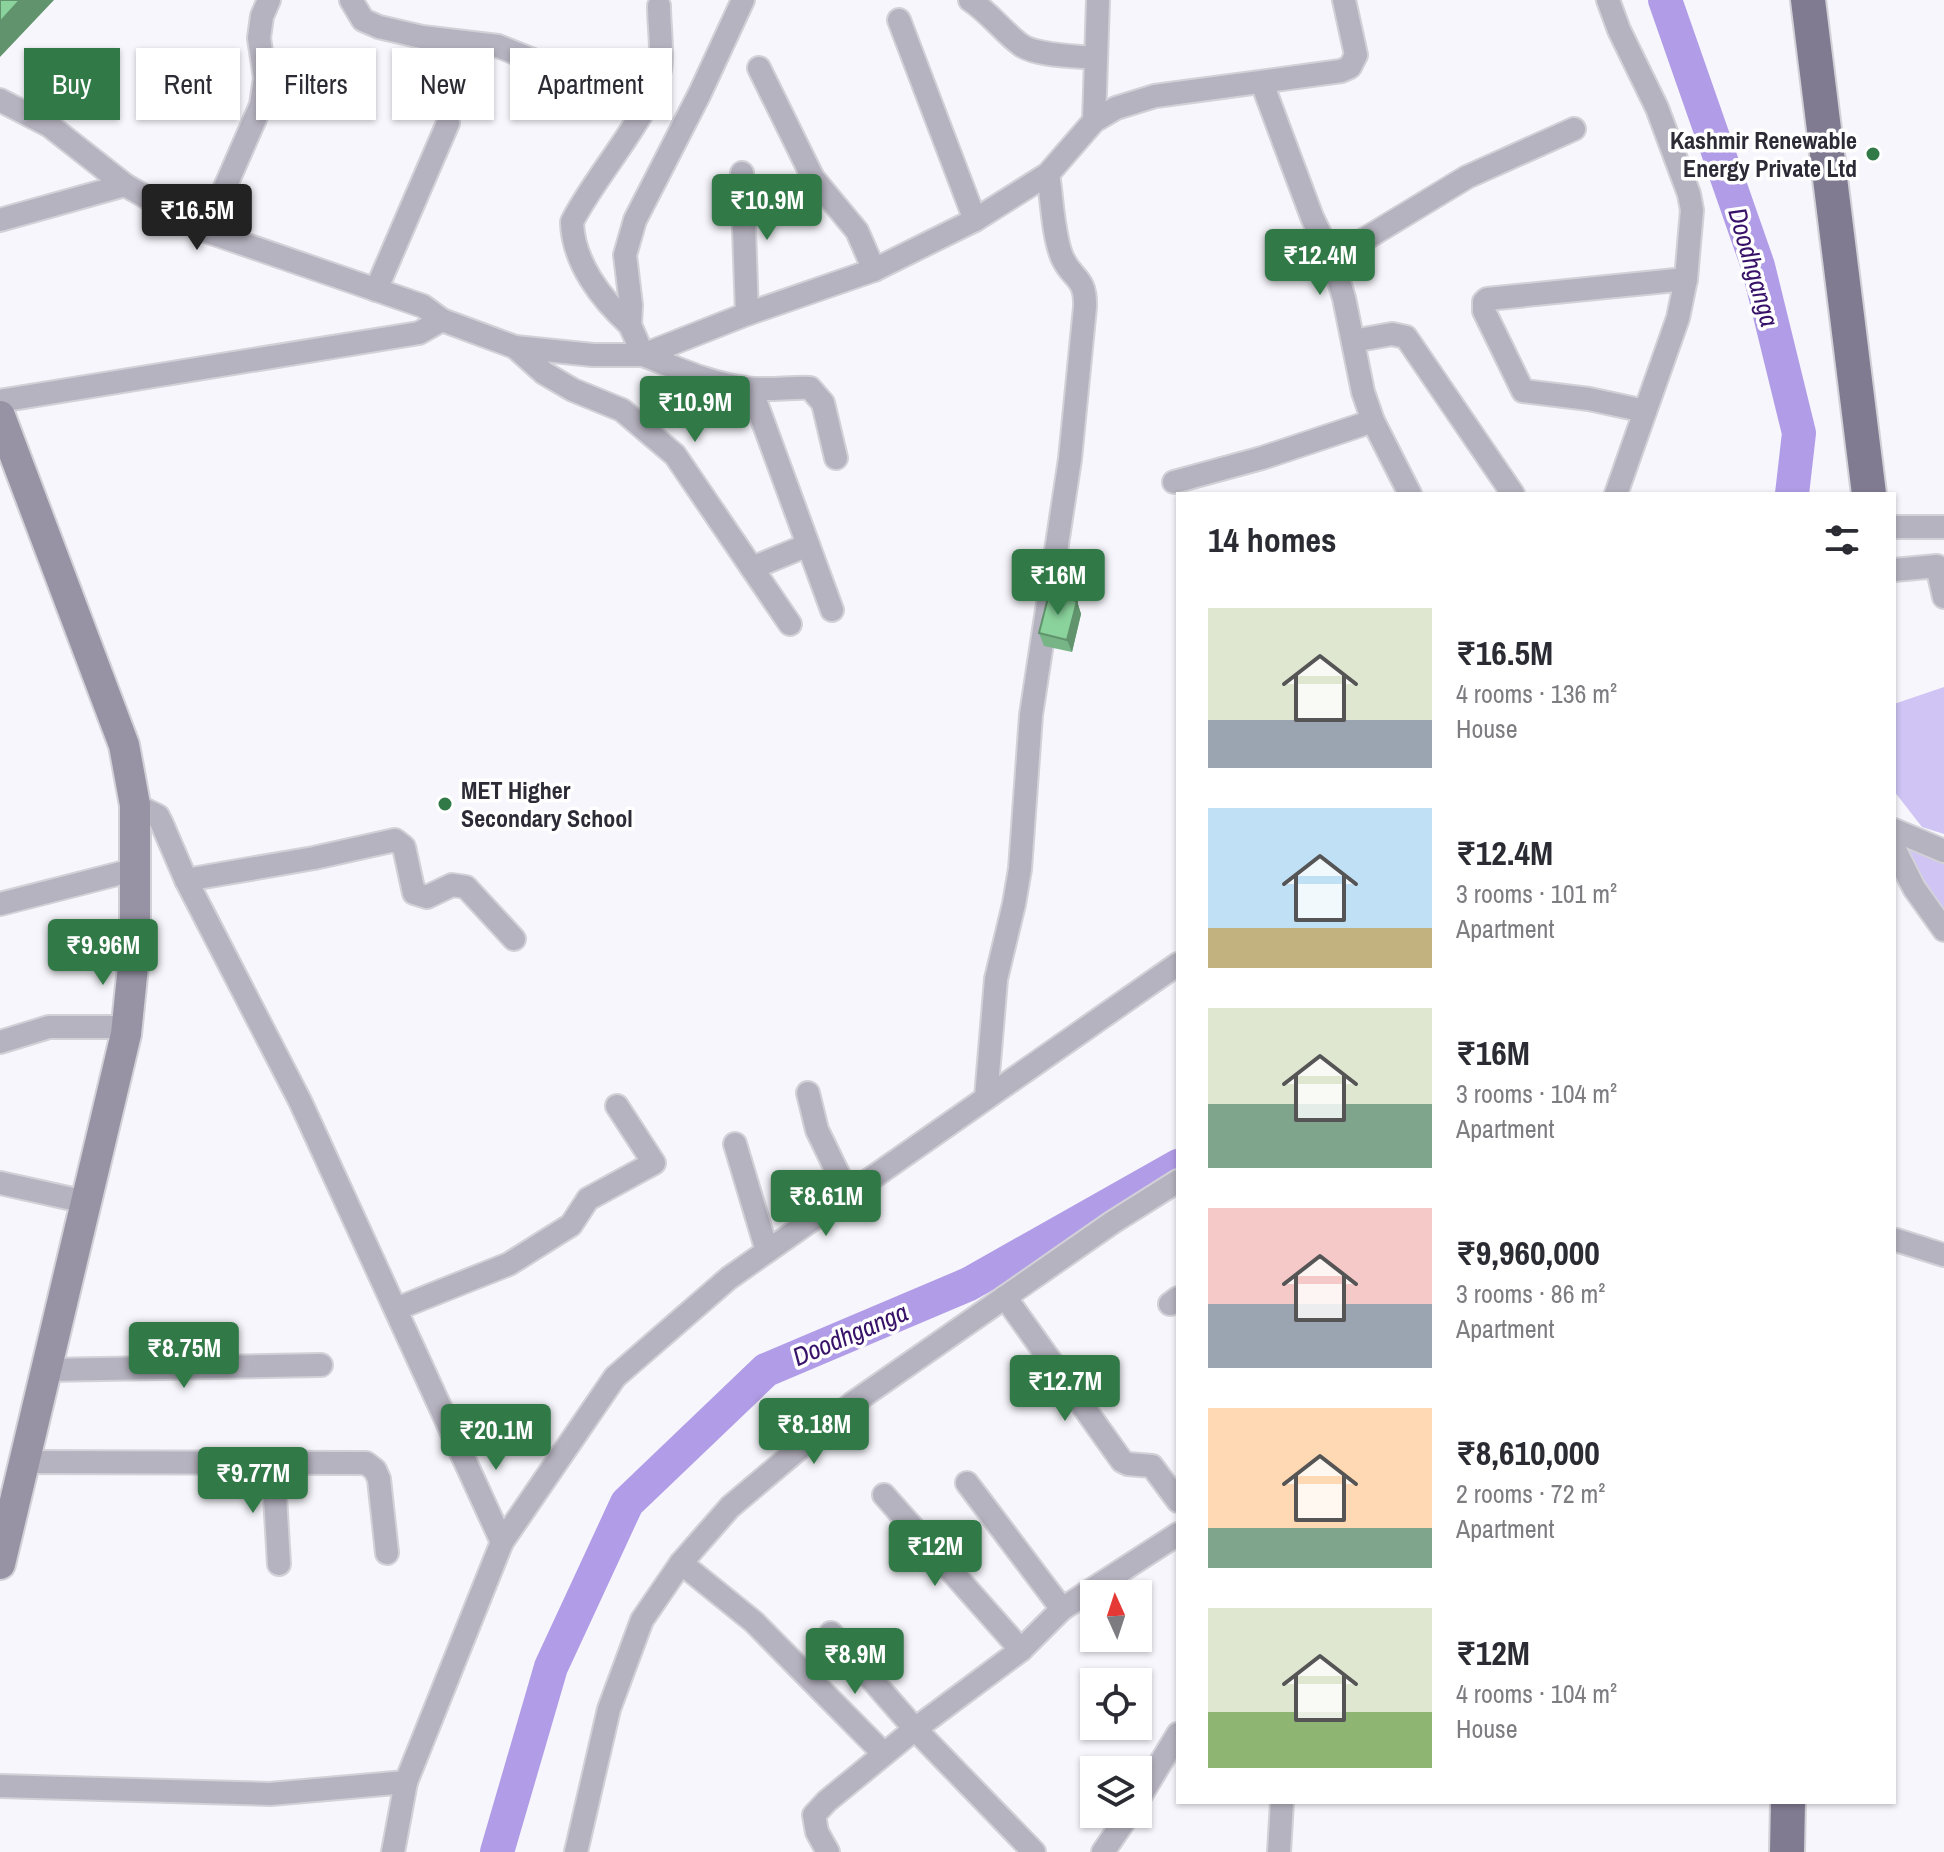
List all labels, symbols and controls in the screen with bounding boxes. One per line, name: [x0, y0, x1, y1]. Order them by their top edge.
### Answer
chip: Buy: [24, 48, 120, 120]
chip: Rent: [136, 48, 240, 120]
chip: Filters: [256, 48, 376, 120]
chip: New: [392, 48, 494, 120]
chip: Apartment: [510, 48, 672, 120]
place label: Kashmir Renewable Energy Private Ltd: [1670, 124, 1857, 184]
marker: Kashmir Renewable Energy Private Ltd: [1864, 145, 1882, 163]
pin: ₹10.9M: [702, 174, 832, 242]
text: ₹10.9M: [730, 182, 804, 217]
pin: ₹16.5M: [132, 184, 262, 252]
text: ₹16.5M: [160, 192, 234, 227]
water label: Doodhganga: [1720, 203, 1788, 331]
pin: ₹12.4M: [1255, 229, 1385, 297]
text: ₹12.4M: [1283, 237, 1357, 272]
pin: ₹10.9M: [630, 376, 760, 444]
text: ₹10.9M: [658, 384, 732, 419]
text: 14 homes: [1208, 517, 1337, 563]
icon: filters: [1820, 518, 1864, 562]
pin: ₹16M: [1011, 549, 1105, 617]
text: ₹16M: [1030, 557, 1086, 592]
text: ₹16.5M: [1456, 630, 1553, 676]
icon: home: [1272, 640, 1368, 736]
text: 4 rooms · 136 m²: [1456, 676, 1617, 711]
text: House: [1456, 711, 1518, 746]
place label: MET Higher Secondary School: [461, 774, 633, 834]
marker: MET Higher Secondary School: [436, 795, 454, 813]
text: ₹12.4M: [1456, 830, 1553, 876]
icon: home: [1272, 840, 1368, 936]
text: 3 rooms · 101 m²: [1456, 876, 1617, 911]
text: Apartment: [1456, 911, 1554, 946]
pin: ₹9.96M: [38, 919, 168, 987]
text: ₹9.96M: [66, 927, 140, 962]
text: ₹16M: [1456, 1030, 1530, 1076]
icon: home: [1272, 1040, 1368, 1136]
text: 3 rooms · 104 m²: [1456, 1076, 1617, 1111]
text: Apartment: [1456, 1111, 1554, 1146]
pin: ₹8.61M: [761, 1170, 891, 1238]
text: ₹8.61M: [789, 1178, 863, 1213]
text: ₹9,960,000: [1456, 1230, 1600, 1276]
icon: home: [1272, 1240, 1368, 1336]
text: 3 rooms · 86 m²: [1456, 1276, 1605, 1311]
water label: Doodhganga: [787, 1294, 913, 1374]
text: Apartment: [1456, 1311, 1554, 1346]
pin: ₹8.75M: [119, 1322, 249, 1390]
text: ₹8.75M: [147, 1330, 221, 1365]
pin: ₹12.7M: [1000, 1355, 1130, 1423]
text: ₹12.7M: [1028, 1363, 1102, 1398]
pin: ₹8.18M: [749, 1398, 879, 1466]
pin: ₹20.1M: [431, 1404, 561, 1472]
text: ₹8.18M: [777, 1406, 851, 1441]
text: ₹20.1M: [459, 1412, 533, 1447]
text: ₹8,610,000: [1456, 1430, 1600, 1476]
icon: home: [1272, 1440, 1368, 1536]
pin: ₹9.77M: [188, 1447, 318, 1515]
text: ₹9.77M: [216, 1455, 290, 1490]
text: 2 rooms · 72 m²: [1456, 1476, 1605, 1511]
text: Apartment: [1456, 1511, 1554, 1546]
pin: ₹12M: [888, 1520, 982, 1588]
text: ₹12M: [907, 1528, 963, 1563]
north arrow: [1080, 1580, 1152, 1652]
map controls: [1080, 1580, 1152, 1828]
pin: ₹8.9M: [799, 1628, 911, 1696]
text: ₹12M: [1456, 1630, 1530, 1676]
text: ₹8.9M: [824, 1636, 886, 1671]
icon: home: [1272, 1640, 1368, 1736]
button: locate: [1080, 1668, 1152, 1740]
text: 4 rooms · 104 m²: [1456, 1676, 1617, 1711]
text: House: [1456, 1711, 1518, 1746]
button: layers: [1080, 1756, 1152, 1828]

